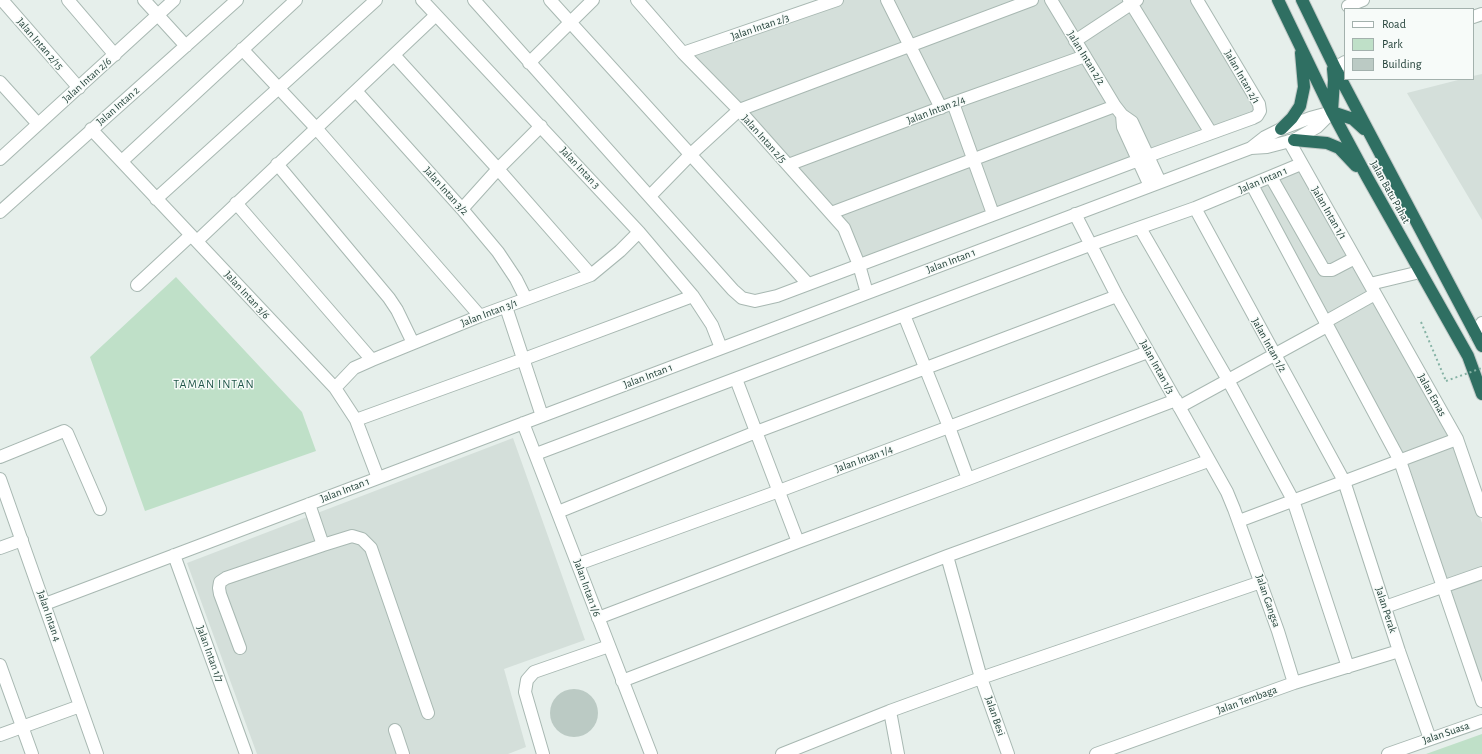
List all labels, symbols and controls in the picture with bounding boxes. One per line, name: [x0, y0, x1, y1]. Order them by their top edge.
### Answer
legend: [1344, 8, 1474, 80]
street label: Jalan Intan 2/3: [729, 11, 791, 43]
street label: Jalan Intan 2/15: [14, 15, 66, 73]
text: Road: [1382, 18, 1406, 30]
street label: Jalan Intan 2/2: [1064, 29, 1108, 87]
text: Park: [1382, 38, 1403, 50]
street label: Jalan Intan 2/1: [1221, 48, 1263, 106]
street label: Jalan Intan 2/6: [60, 55, 114, 105]
text: Building: [1382, 58, 1422, 70]
street label: Jalan Intan 2: [94, 84, 142, 128]
street label: Jalan Intan 2/4: [905, 93, 967, 127]
street label: Jalan Intan 2/5: [739, 112, 789, 166]
street label: Jalan Intan 3: [557, 144, 603, 192]
street label: Jalan Batu Pahat: [1367, 158, 1413, 226]
street label: Jalan Intan 3/2: [421, 164, 471, 218]
street label: Jalan Intan 1: [1237, 164, 1289, 196]
street label: Jalan Intan 1/1: [1309, 184, 1349, 242]
street label: Jalan Intan 1: [924, 246, 978, 276]
street label: Jalan Intan 3/6: [221, 268, 273, 322]
street label: Jalan Intan 3/1: [459, 296, 519, 330]
street label: Jalan Intan 1/2: [1249, 316, 1289, 374]
street label: Jalan Intan 1/3: [1137, 338, 1177, 396]
street label: Jalan Intan 1: [621, 361, 675, 391]
street label: Jalan Emas: [1415, 371, 1449, 419]
district label: TAMAN INTAN: [173, 377, 255, 391]
street label: Jalan Intan 1/4: [833, 443, 895, 475]
street label: Jalan Intan 1: [318, 475, 372, 505]
street label: Jalan Intan 1/6: [571, 558, 603, 618]
street label: Jalan Gangsa: [1253, 573, 1283, 629]
street label: Jalan Perak: [1372, 585, 1400, 635]
street label: Jalan Intan 4: [34, 589, 64, 643]
street label: Jalan Intan 1/7: [194, 624, 226, 684]
street label: Jalan Tembaga: [1215, 683, 1279, 717]
street label: Jalan Besi: [982, 694, 1008, 738]
street label: Jalan Suasa: [1421, 719, 1471, 747]

